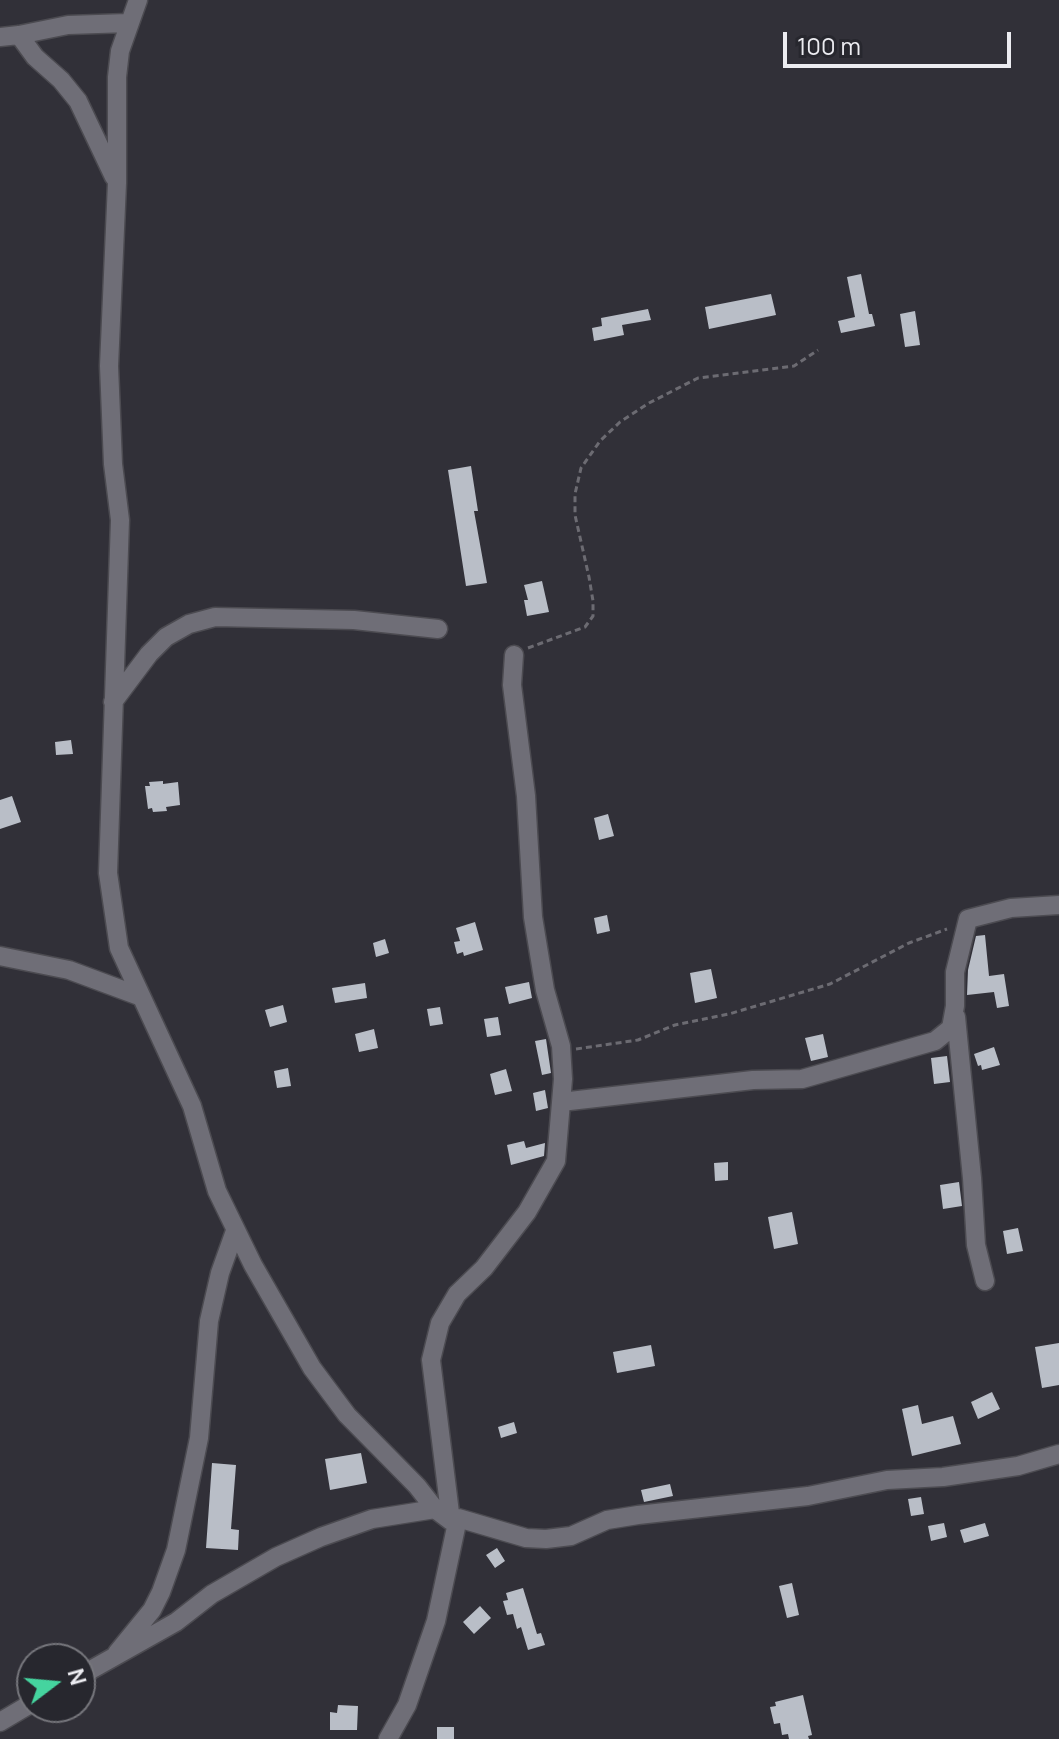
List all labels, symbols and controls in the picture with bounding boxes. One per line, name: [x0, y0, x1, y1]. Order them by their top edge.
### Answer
scale bar: [787, 16, 1015, 66]
text: 100 m: [797, 29, 861, 62]
north arrow: [16, 1643, 96, 1723]
text: N: [61, 1665, 94, 1689]

